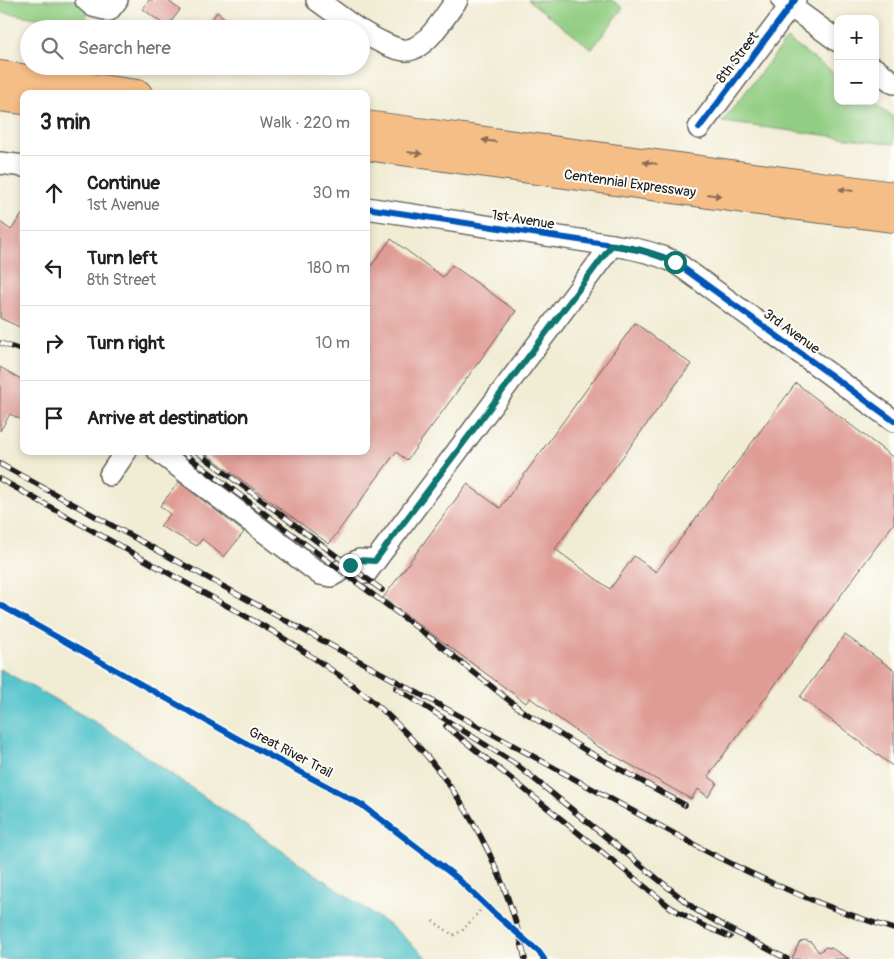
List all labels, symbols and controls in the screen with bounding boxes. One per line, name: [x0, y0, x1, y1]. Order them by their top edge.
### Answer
map controls: [834, 15, 879, 105]
button: +: [834, 15, 879, 60]
search box: [20, 20, 370, 75]
street label: 8th Street: [712, 28, 763, 86]
icon: search: [38, 34, 66, 62]
text: Search here: [78, 36, 171, 60]
button: −: [834, 60, 879, 105]
text: 3 min: [40, 109, 90, 136]
text: Walk · 220 m: [260, 113, 350, 133]
one-way arrow: [481, 137, 497, 145]
one-way arrow: [407, 149, 423, 157]
one-way arrow: [642, 158, 658, 166]
street label: Centennial Expressway: [563, 166, 697, 201]
text: Continue: [87, 171, 160, 195]
icon: ahead: [40, 179, 68, 207]
text: 30 m: [312, 183, 350, 203]
one-way arrow: [837, 186, 853, 194]
one-way arrow: [706, 191, 722, 199]
text: 1st Avenue: [87, 195, 160, 215]
street label: 1st Avenue: [490, 206, 556, 233]
text: Turn left: [87, 246, 157, 270]
route start: [664, 251, 687, 274]
icon: left: [40, 254, 68, 282]
text: 180 m: [307, 258, 350, 278]
text: 8th Street: [87, 270, 156, 290]
street label: 3rd Avenue: [760, 305, 823, 358]
icon: right: [40, 329, 68, 357]
text: Turn right: [87, 331, 165, 355]
text: 10 m: [315, 333, 350, 353]
icon: arrive: [40, 404, 68, 432]
text: Arrive at destination: [87, 406, 248, 430]
route end: [339, 554, 362, 577]
street label: Great River Trail: [246, 723, 336, 782]

